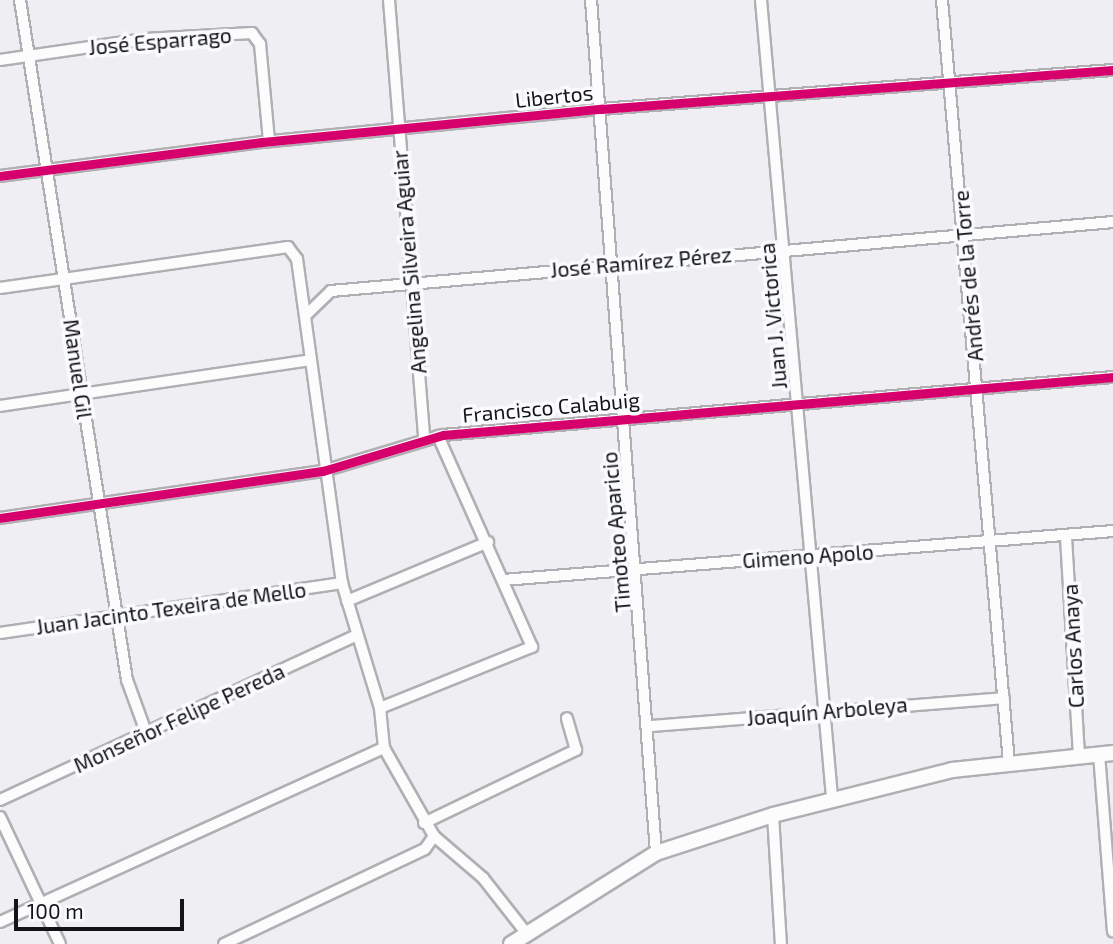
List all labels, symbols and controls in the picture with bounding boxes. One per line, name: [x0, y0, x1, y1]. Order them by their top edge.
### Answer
street label: José Esparrago: [87, 22, 233, 60]
street label: Libertos: [514, 79, 594, 113]
street label: Angelina Silveira Aguiar: [387, 149, 431, 375]
street label: Andrés de la Torre: [948, 189, 988, 363]
street label: Juan J. Victorica: [754, 241, 792, 391]
street label: José Ramírez Pérez: [549, 242, 733, 282]
street label: Manuel Gil: [58, 317, 98, 421]
street label: Francisco Calabuig: [461, 387, 641, 427]
street label: Timoteo Aparicio: [596, 451, 636, 613]
street label: Gimeno Apolo: [741, 539, 875, 573]
street label: Juan Jacinto Texeira de Mello: [34, 576, 308, 640]
street label: Carlos Anaya: [1057, 583, 1089, 709]
street label: Monseñor Felipe Pereda: [69, 658, 289, 778]
street label: Joaquín Arboleya: [745, 691, 909, 731]
scale bar: [18, 884, 187, 928]
text: 100 m: [27, 898, 84, 923]

